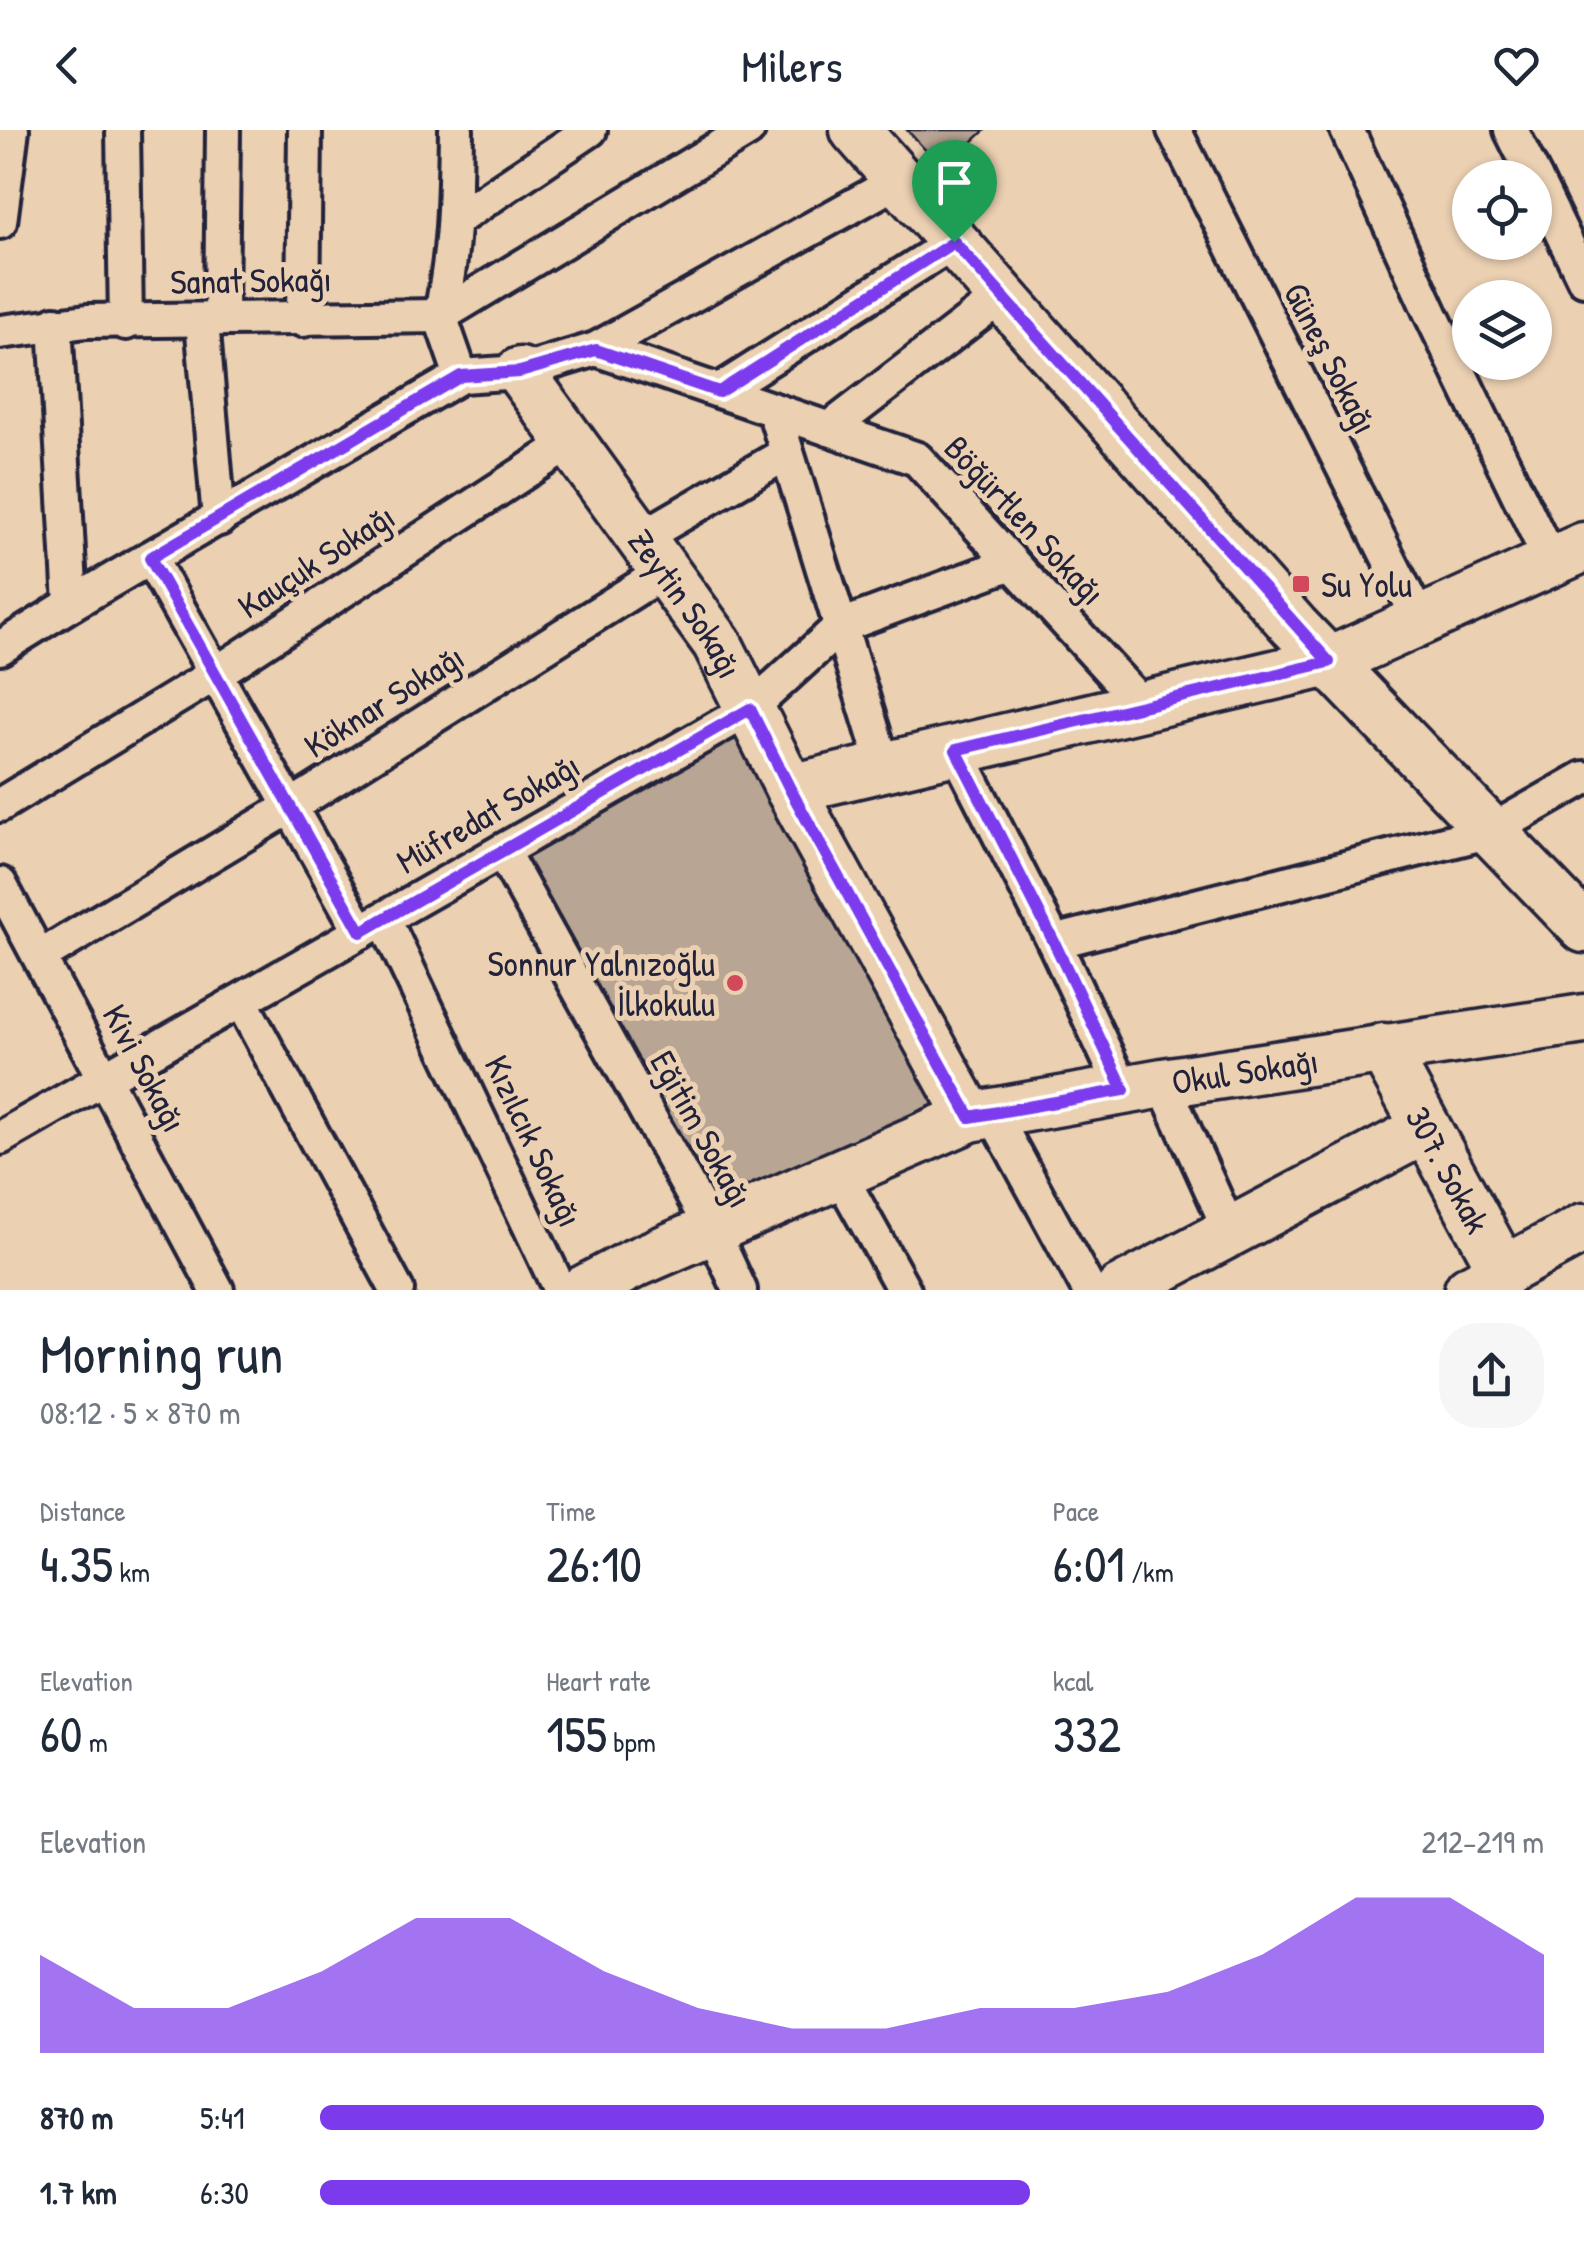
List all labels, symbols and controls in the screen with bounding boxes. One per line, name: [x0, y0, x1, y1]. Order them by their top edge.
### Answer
text: Milers: [741, 35, 843, 96]
icon: back: [40, 38, 95, 93]
icon: heart: [1489, 38, 1544, 93]
pin: [912, 140, 997, 243]
icon: arrive: [927, 155, 982, 210]
map controls: [1452, 160, 1552, 380]
button: locate: [1452, 160, 1552, 260]
street label: Sanat Sokağı: [170, 255, 332, 305]
street label: Güneş Sokağı: [1273, 274, 1389, 442]
button: layers: [1452, 280, 1552, 380]
street label: Böğürtlen Sokağı: [934, 425, 1116, 615]
street label: Kauçuk Sokağı: [229, 493, 403, 629]
street label: Zeytin Sokağı: [618, 519, 754, 686]
place label: Su Yolu: [1321, 561, 1412, 608]
marker: Su Yolu: [1290, 573, 1312, 595]
street label: Köknar Sokağı: [295, 633, 473, 769]
street label: Müfredat Sokağı: [388, 742, 588, 884]
place label: Sonnur Yalnızoğlu İlkokulu: [488, 940, 715, 1027]
marker: Sonnur Yalnızoğlu İlkokulu: [724, 972, 746, 994]
street label: Kivi Sokağı: [92, 996, 198, 1140]
street label: Okul Sokağı: [1169, 1036, 1321, 1105]
street label: Eğitim Sokağı: [640, 1042, 764, 1216]
street label: Kızılcık Sokağı: [474, 1048, 594, 1234]
street label: 307. Sokak: [1395, 1098, 1502, 1241]
text: Morning run: [40, 1316, 283, 1390]
button: share: [1439, 1323, 1544, 1428]
text: 08:12 · 5 × 870 m: [40, 1391, 240, 1434]
text: Distance: [40, 1492, 126, 1530]
text: Time: [546, 1492, 596, 1530]
text: Pace: [1053, 1492, 1099, 1530]
text: 4.35: [40, 1530, 113, 1598]
text: 26:10: [546, 1530, 642, 1598]
text: 6:01: [1053, 1530, 1125, 1598]
text: km: [113, 1553, 150, 1591]
text: /km: [1125, 1553, 1174, 1591]
text: Elevation: [40, 1662, 133, 1700]
text: Heart rate: [546, 1662, 651, 1700]
text: kcal: [1053, 1662, 1094, 1700]
text: 60: [40, 1700, 82, 1768]
text: 155: [546, 1700, 607, 1768]
text: 332: [1053, 1700, 1121, 1768]
text: m: [82, 1723, 108, 1761]
text: bpm: [607, 1723, 656, 1761]
text: Elevation: [40, 1820, 146, 1863]
text: 212–219 m: [1422, 1820, 1544, 1863]
text: 870 m: [40, 2096, 113, 2139]
text: 5:41: [200, 2096, 245, 2139]
text: 1.7 km: [40, 2171, 117, 2214]
text: 6:30: [200, 2171, 249, 2214]

